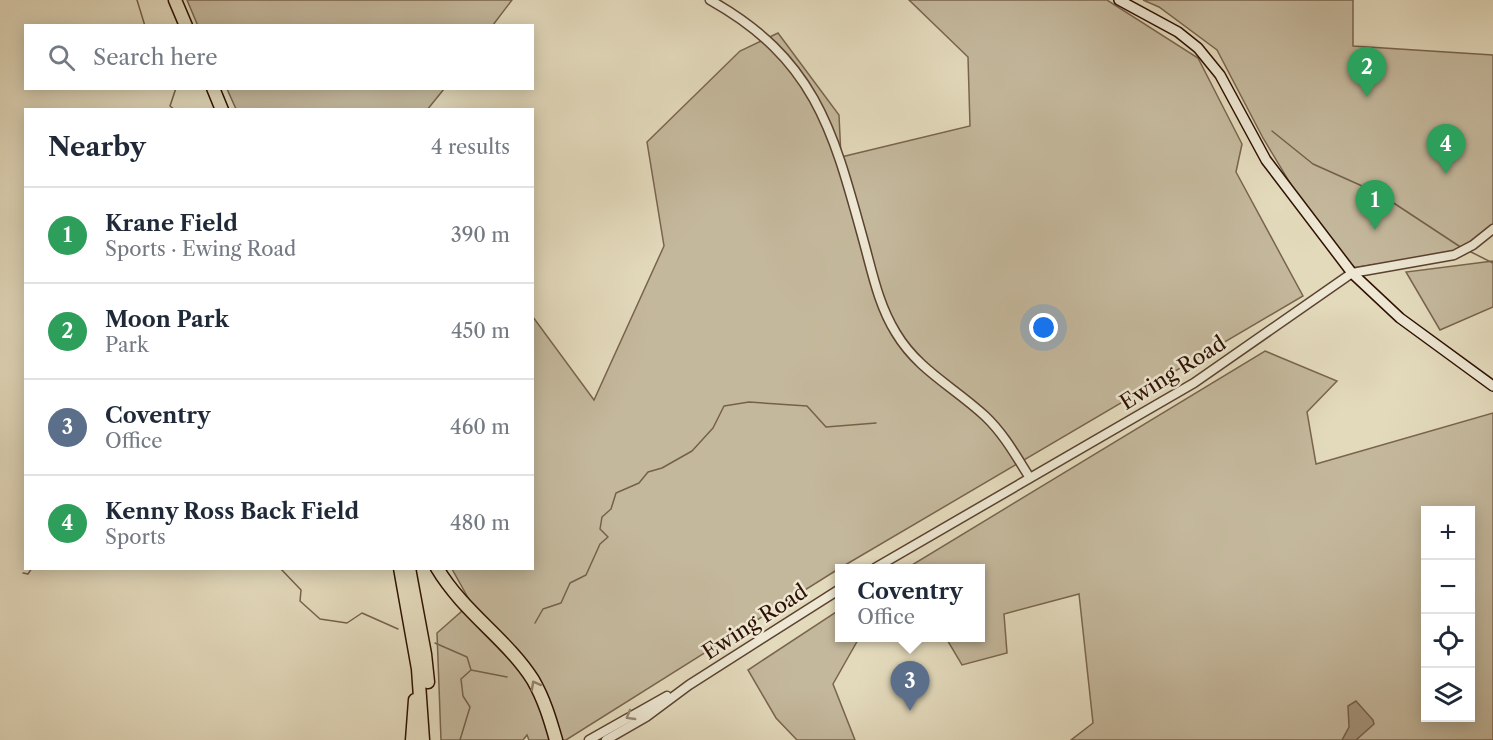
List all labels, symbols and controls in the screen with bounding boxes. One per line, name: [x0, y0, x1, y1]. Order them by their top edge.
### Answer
search box: [24, 24, 534, 90]
icon: search: [45, 41, 78, 74]
text: Search here: [93, 44, 218, 71]
pin: 2: [1348, 48, 1386, 97]
pin: 4: [1426, 124, 1466, 174]
text: Nearby: [48, 131, 146, 163]
text: 4 results: [431, 135, 510, 159]
pin: 1: [1356, 180, 1394, 230]
text: Krane Field: [105, 210, 238, 237]
text: 1: [63, 223, 72, 247]
text: 390 m: [451, 223, 510, 247]
text: Sports · Ewing Road: [105, 237, 296, 261]
text: Moon Park: [105, 306, 229, 333]
your location: [1029, 313, 1058, 342]
text: 2: [62, 319, 73, 343]
text: 450 m: [451, 319, 510, 343]
street label: Ewing Road: [1115, 330, 1230, 415]
text: Park: [105, 333, 148, 357]
text: Coventry: [105, 402, 210, 429]
text: 3: [62, 415, 73, 439]
text: 460 m: [450, 415, 510, 439]
text: Office: [105, 429, 163, 453]
text: Kenny Ross Back Field: [105, 498, 359, 525]
map controls: [1421, 506, 1475, 722]
button: +: [1421, 506, 1475, 560]
text: 4: [62, 511, 73, 535]
text: 480 m: [450, 511, 510, 535]
text: Sports: [105, 525, 166, 549]
button: −: [1421, 560, 1475, 614]
popup: [835, 564, 985, 642]
street label: Ewing Road: [698, 578, 812, 665]
text: Coventry: [857, 578, 963, 605]
text: Office: [857, 605, 915, 629]
button: locate: [1421, 614, 1475, 668]
pin: 3: [890, 662, 930, 711]
button: layers: [1421, 668, 1475, 722]
one-way arrow: [531, 681, 542, 692]
one-way arrow: [626, 709, 636, 720]

